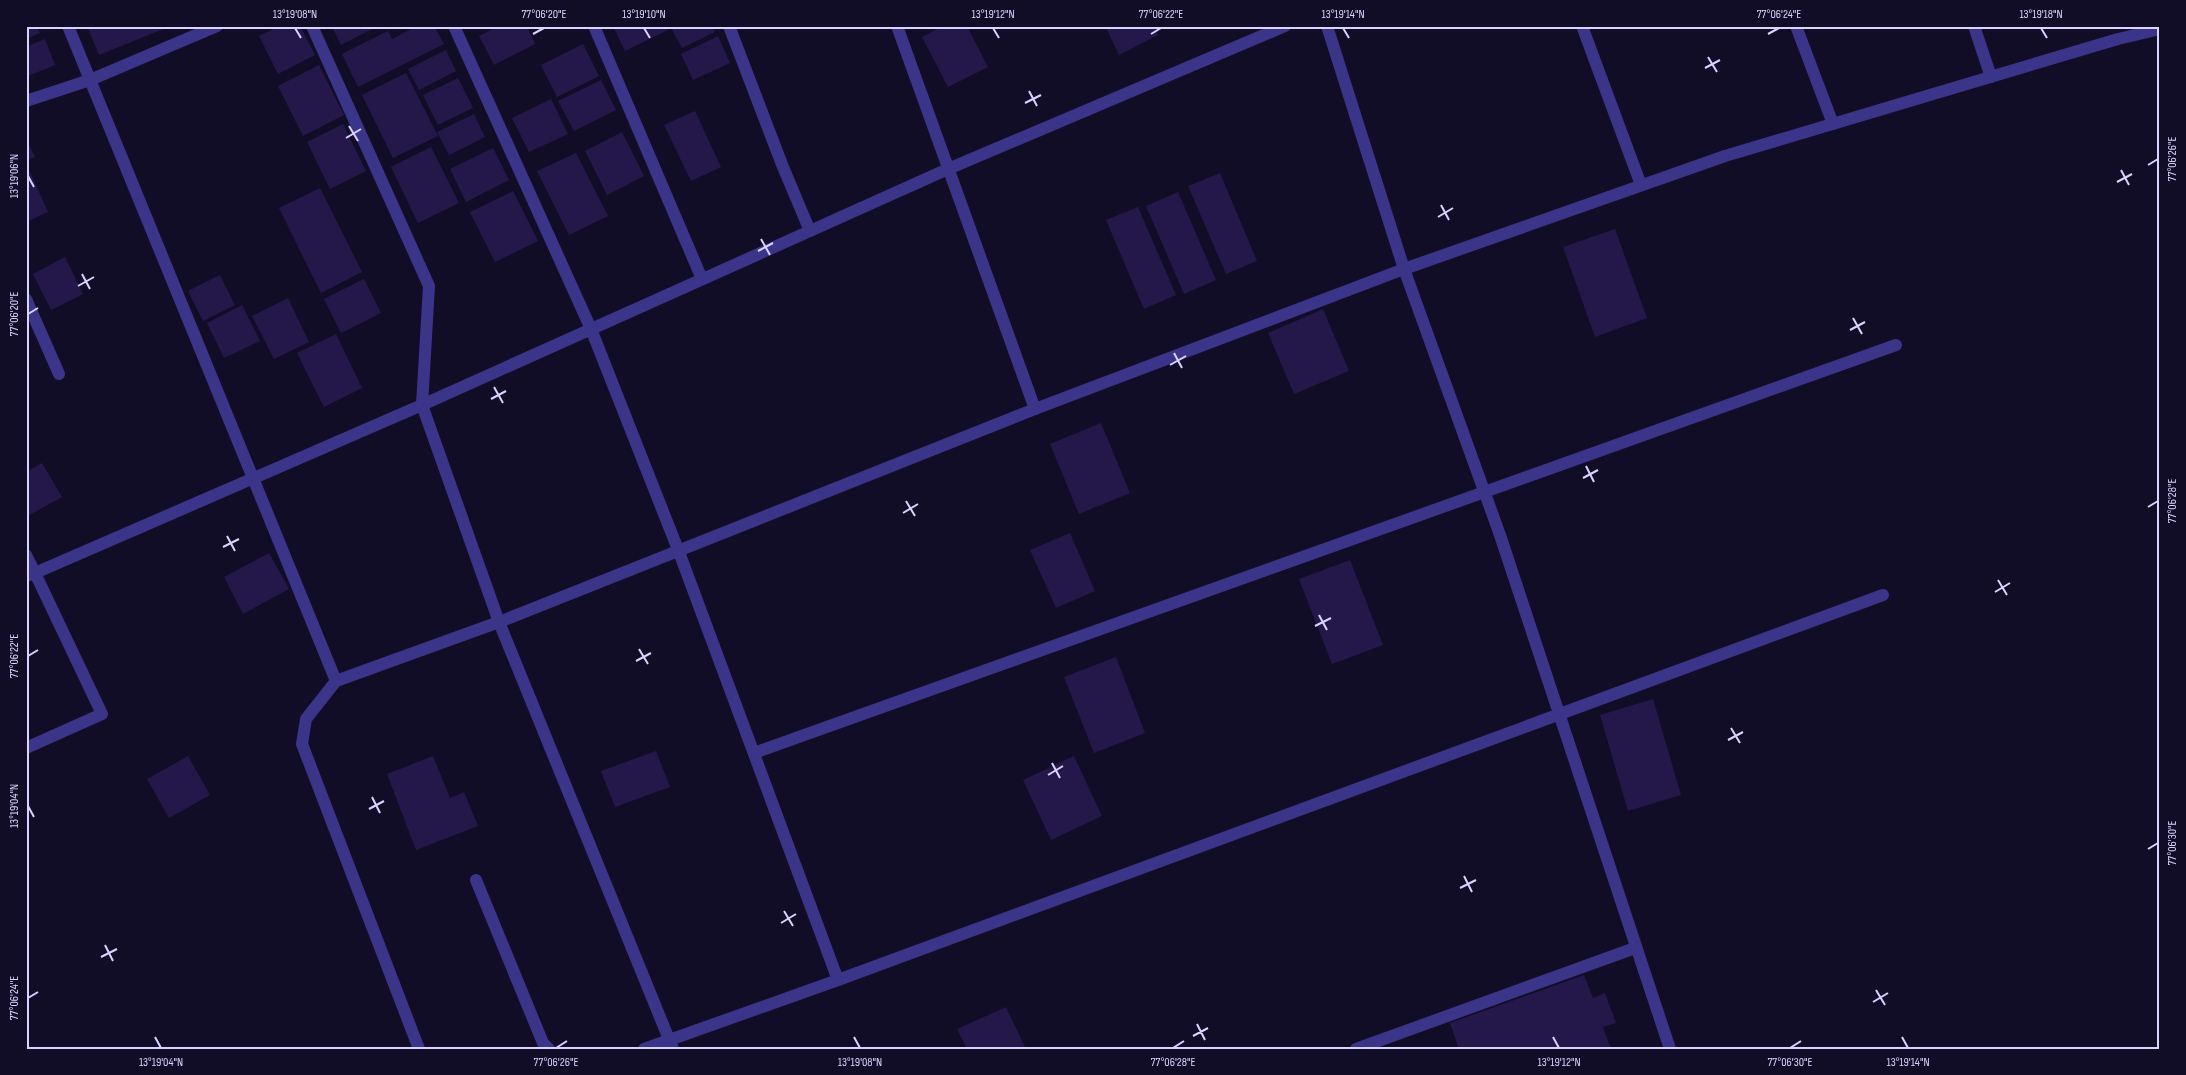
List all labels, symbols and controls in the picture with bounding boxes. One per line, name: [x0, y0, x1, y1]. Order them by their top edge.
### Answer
text: 13°19'08"N: [273, 7, 317, 22]
text: 77°06'20"E: [522, 7, 566, 22]
text: 13°19'10"N: [622, 7, 666, 22]
text: 13°19'12"N: [971, 7, 1015, 22]
text: 77°06'22"E: [1139, 7, 1183, 22]
text: 13°19'14"N: [1321, 7, 1365, 22]
text: 77°06'24"E: [1757, 7, 1801, 22]
text: 13°19'18"N: [2019, 7, 2063, 22]
text: 77°06'26"E: [2165, 137, 2180, 181]
text: 13°19'06"N: [7, 154, 22, 198]
text: 77°06'20"E: [7, 292, 22, 336]
text: 77°06'28"E: [2165, 479, 2180, 523]
text: 77°06'22"E: [7, 634, 22, 678]
text: 13°19'04"N: [7, 784, 22, 828]
text: 77°06'30"E: [2165, 820, 2180, 865]
text: 77°06'24"E: [7, 976, 22, 1020]
text: 13°19'04"N: [139, 1055, 183, 1070]
text: 77°06'26"E: [534, 1055, 578, 1070]
text: 13°19'08"N: [838, 1055, 882, 1070]
text: 77°06'28"E: [1151, 1055, 1195, 1070]
text: 13°19'12"N: [1537, 1055, 1581, 1070]
text: 77°06'30"E: [1768, 1055, 1813, 1070]
text: 13°19'14"N: [1886, 1055, 1930, 1070]

